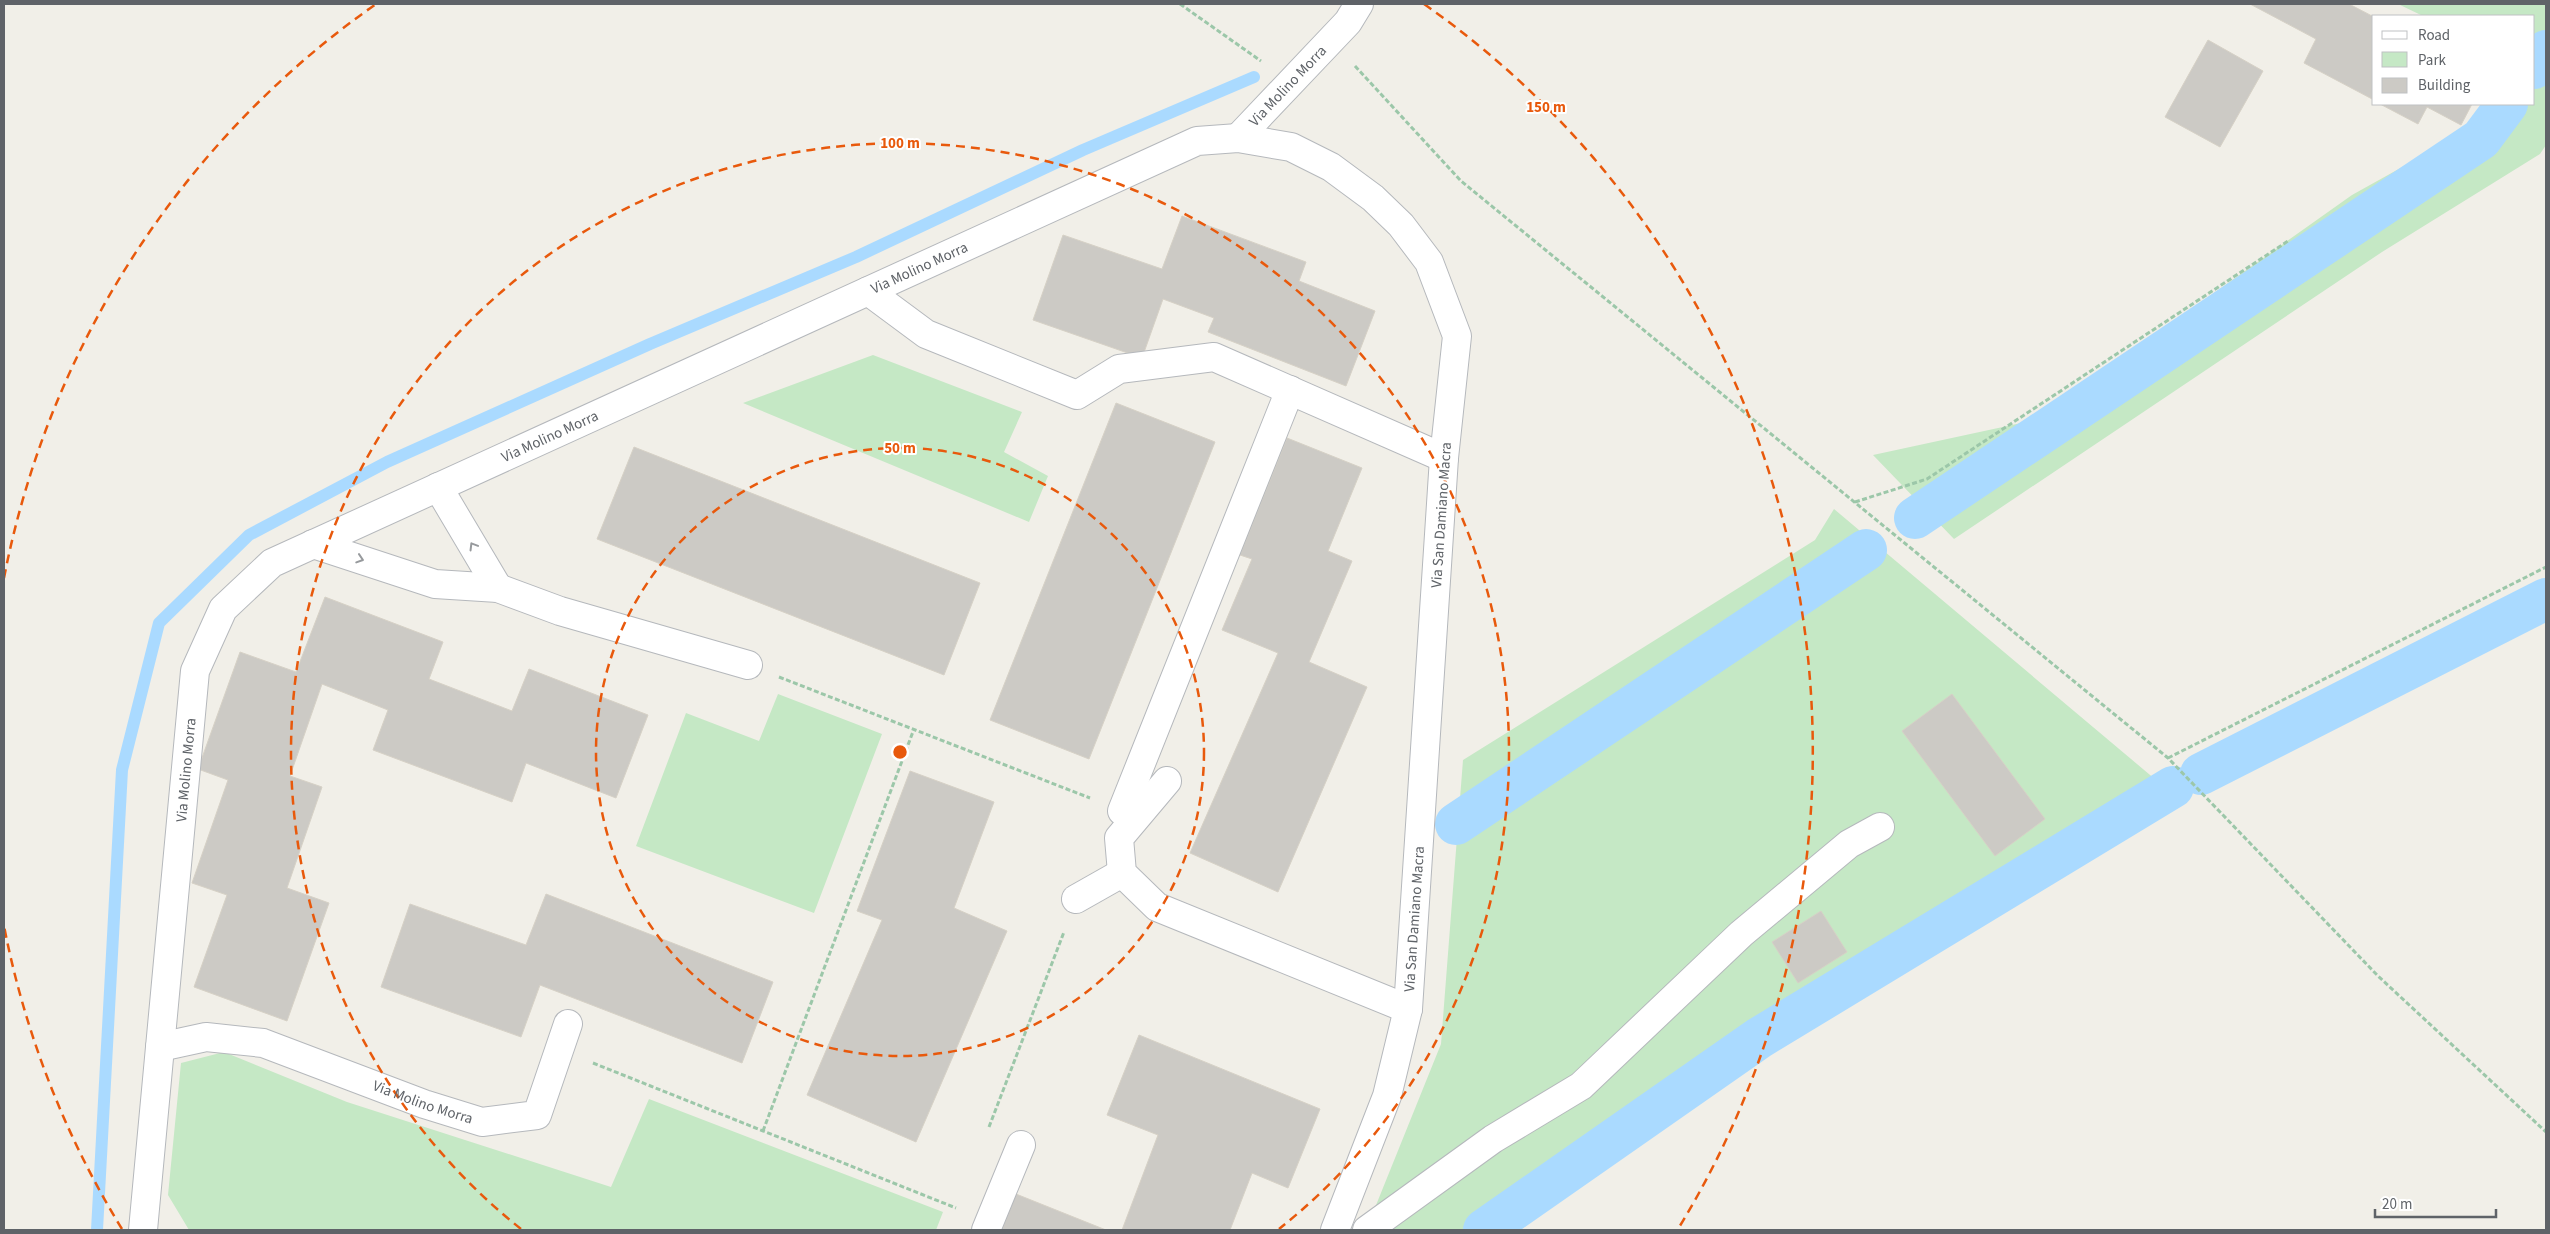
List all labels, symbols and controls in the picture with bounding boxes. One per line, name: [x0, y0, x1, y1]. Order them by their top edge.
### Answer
legend: [2372, 15, 2535, 105]
text: Road: [2418, 25, 2450, 46]
street label: Via Molino Morra: [1244, 41, 1332, 131]
text: Park: [2418, 50, 2447, 71]
text: Building: [2418, 75, 2471, 96]
text: 150 m: [1526, 97, 1566, 118]
text: 100 m: [880, 133, 920, 154]
street label: Via Molino Morra: [867, 237, 971, 299]
street label: Via Molino Morra: [498, 405, 602, 468]
text: 50 m: [884, 438, 916, 459]
street label: Via San Damiano Macra: [1426, 441, 1457, 589]
one-way arrow: [470, 542, 480, 551]
one-way arrow: [355, 554, 363, 564]
street label: Via Molino Morra: [171, 717, 202, 823]
centre of rings: [891, 743, 909, 761]
street label: Via San Damiano Macra: [1399, 845, 1430, 993]
street label: Via Molino Morra: [370, 1076, 475, 1130]
scale bar: [2375, 1186, 2496, 1218]
text: 20 m: [2382, 1194, 2412, 1215]

